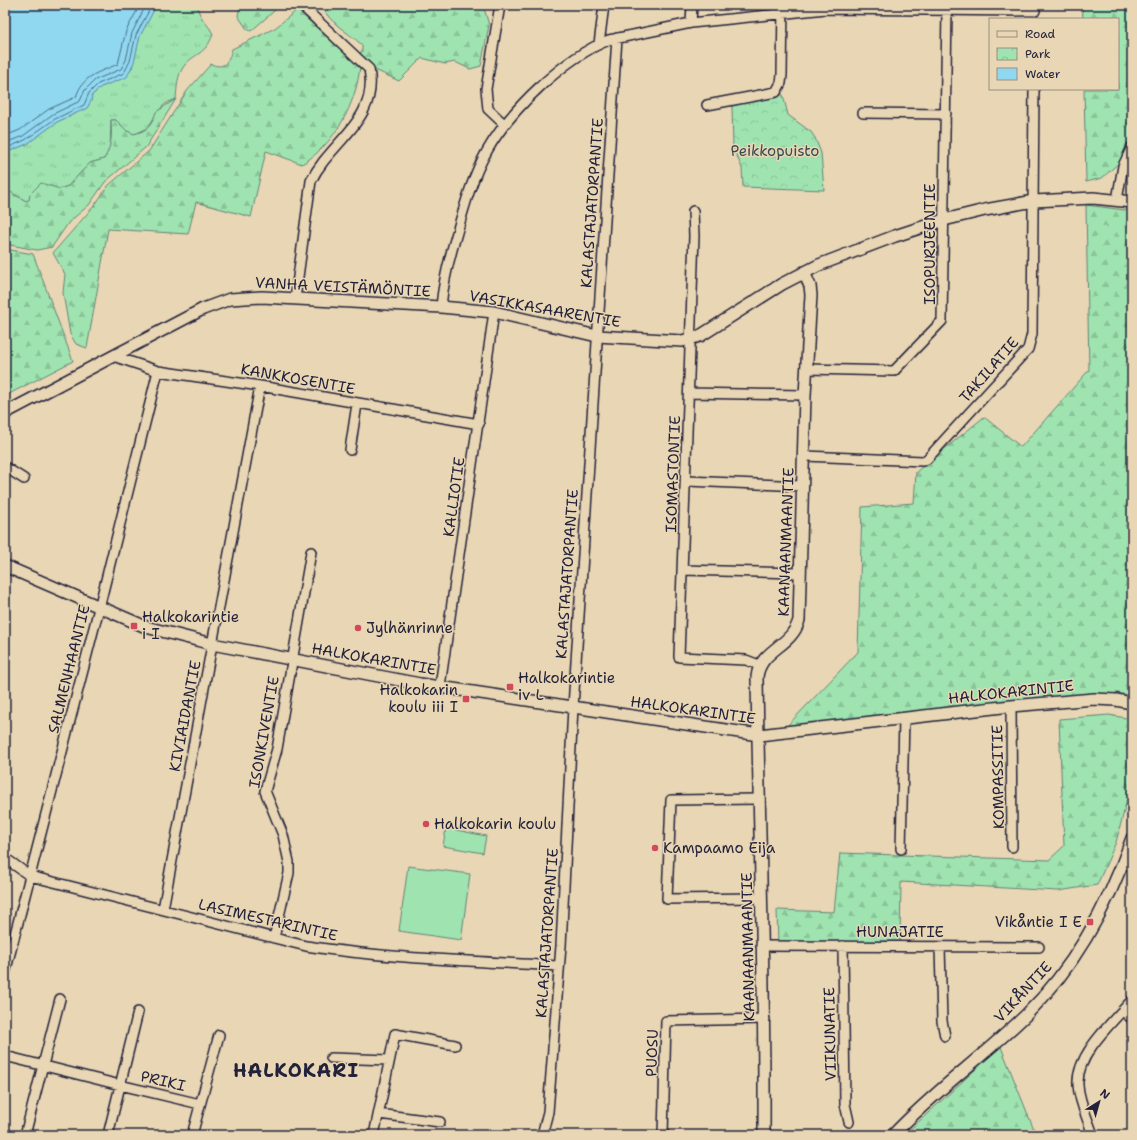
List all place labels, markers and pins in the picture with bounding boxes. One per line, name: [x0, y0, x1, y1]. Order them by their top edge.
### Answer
place label: Halkokarintie i I: [142, 607, 239, 644]
place label: Jylhänrinne: [366, 618, 453, 638]
marker: Halkokarintie i I: [129, 621, 139, 631]
marker: Jylhänrinne: [353, 623, 363, 633]
place label: Halkokarintie iv L: [518, 668, 615, 705]
place label: Halkokarin koulu iii I: [379, 680, 458, 717]
marker: Halkokarintie iv L: [505, 682, 515, 692]
marker: Halkokarin koulu iii I: [461, 694, 471, 704]
place label: Halkokarin koulu: [434, 814, 556, 834]
marker: Halkokarin koulu: [421, 819, 431, 829]
place label: Kampaamo Eija: [663, 838, 776, 858]
marker: Kampaamo Eija: [650, 843, 660, 853]
place label: Vikåntie I E: [995, 912, 1082, 932]
marker: Vikåntie I E: [1085, 917, 1095, 927]

